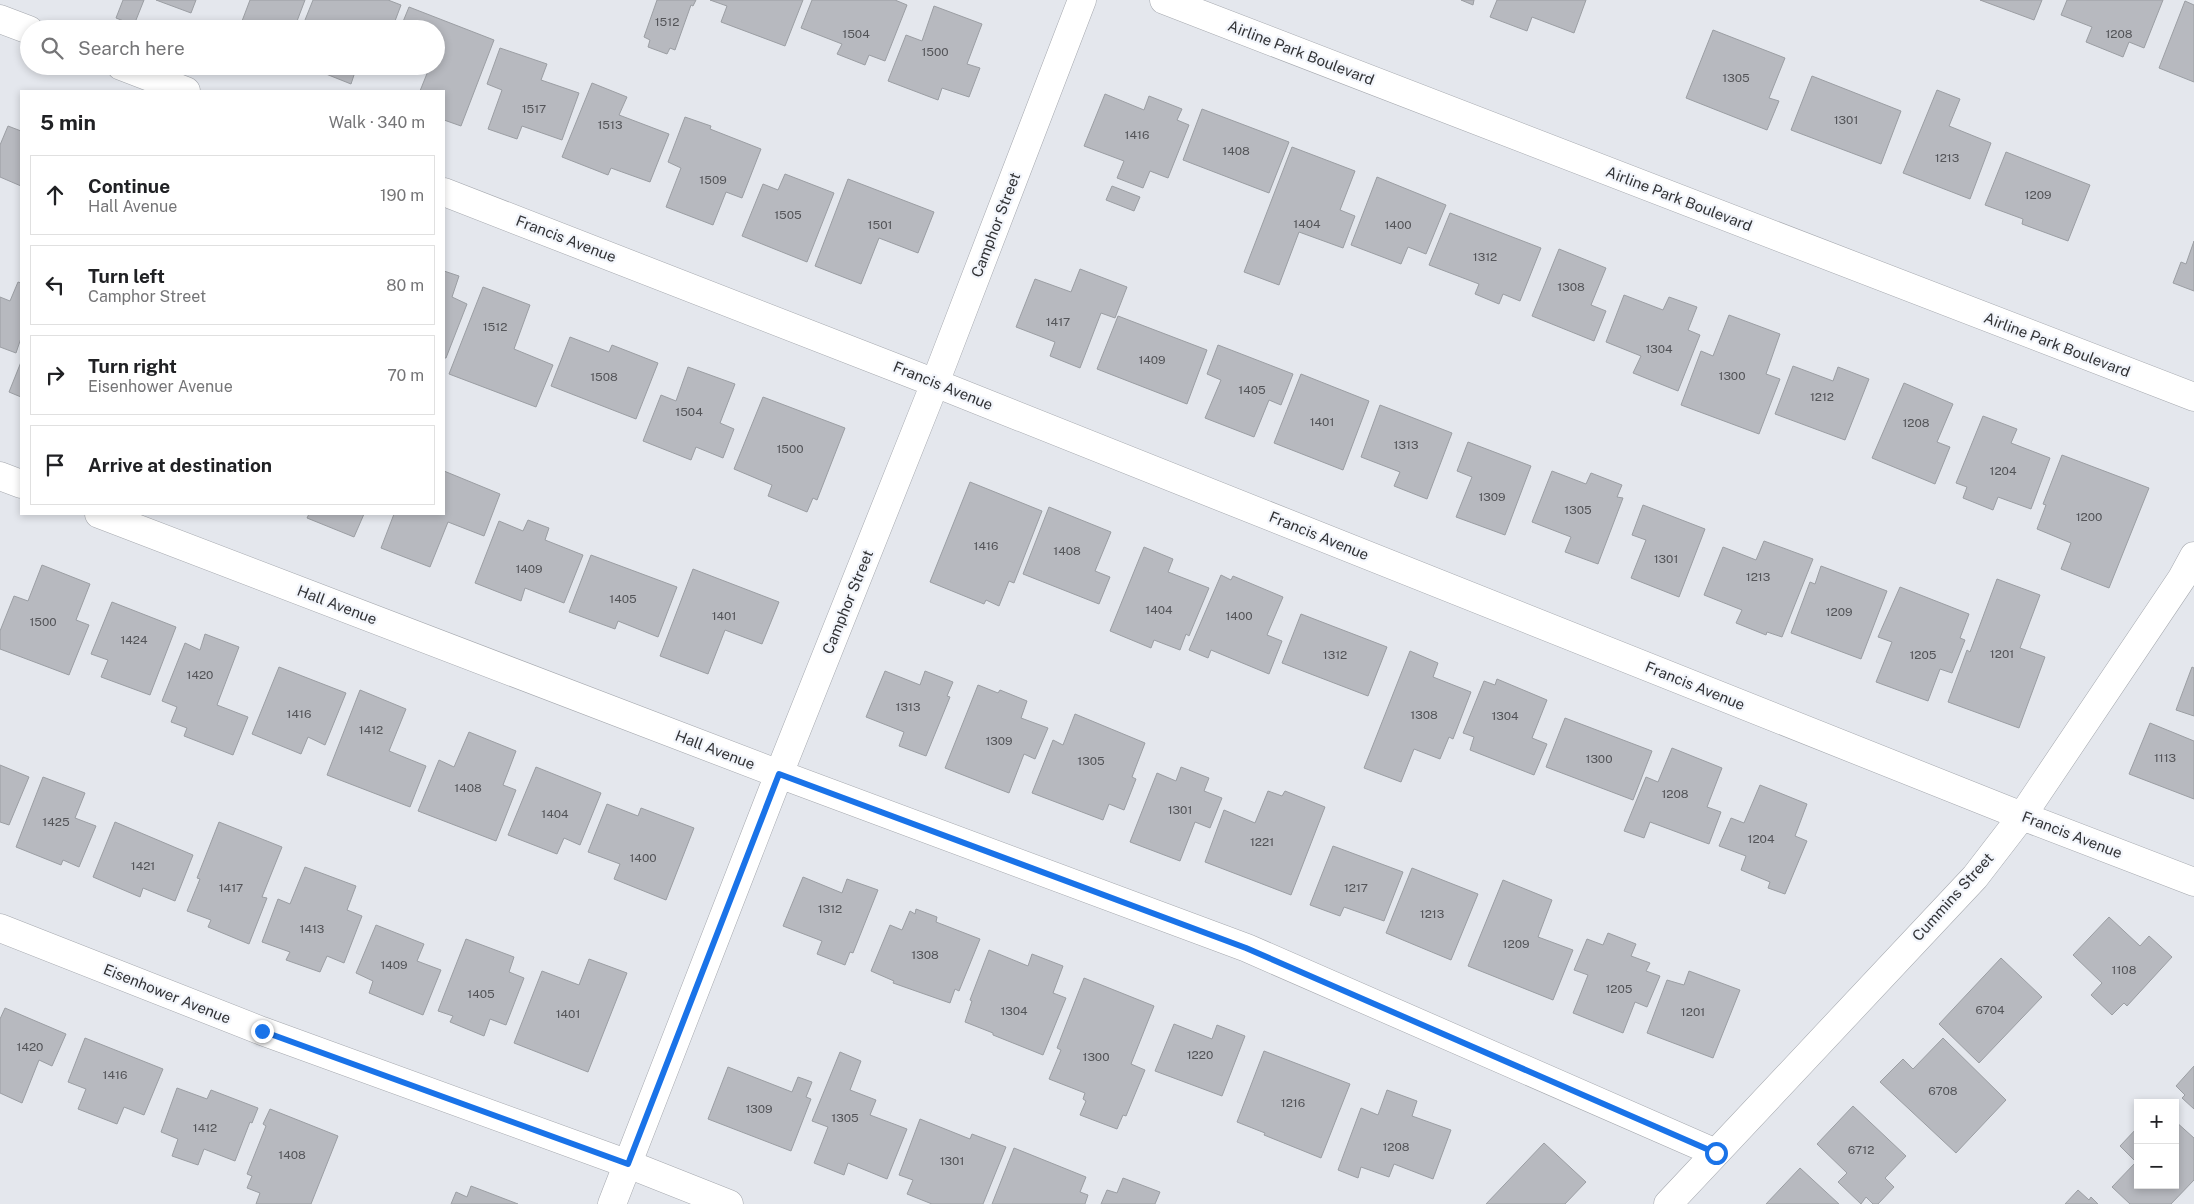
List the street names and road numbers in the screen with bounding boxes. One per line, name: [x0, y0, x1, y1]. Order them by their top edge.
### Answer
street label: Airline Park Boulevard: [1226, 17, 1377, 88]
street label: Airline Park Boulevard: [1604, 163, 1755, 234]
street label: Camphor Street: [968, 170, 1023, 280]
street label: Francis Avenue: [514, 212, 619, 265]
street label: Airline Park Boulevard: [1982, 309, 2133, 380]
street label: Francis Avenue: [891, 358, 995, 413]
street label: Francis Avenue: [1267, 508, 1371, 563]
street label: Camphor Street: [819, 547, 876, 656]
street label: Hall Avenue: [295, 582, 379, 627]
street label: Francis Avenue: [1643, 658, 1747, 713]
street label: Hall Avenue: [673, 727, 757, 772]
street label: Francis Avenue: [2020, 808, 2125, 861]
street label: Cummins Street: [1909, 849, 1997, 944]
street label: Eisenhower Avenue: [101, 960, 233, 1027]

